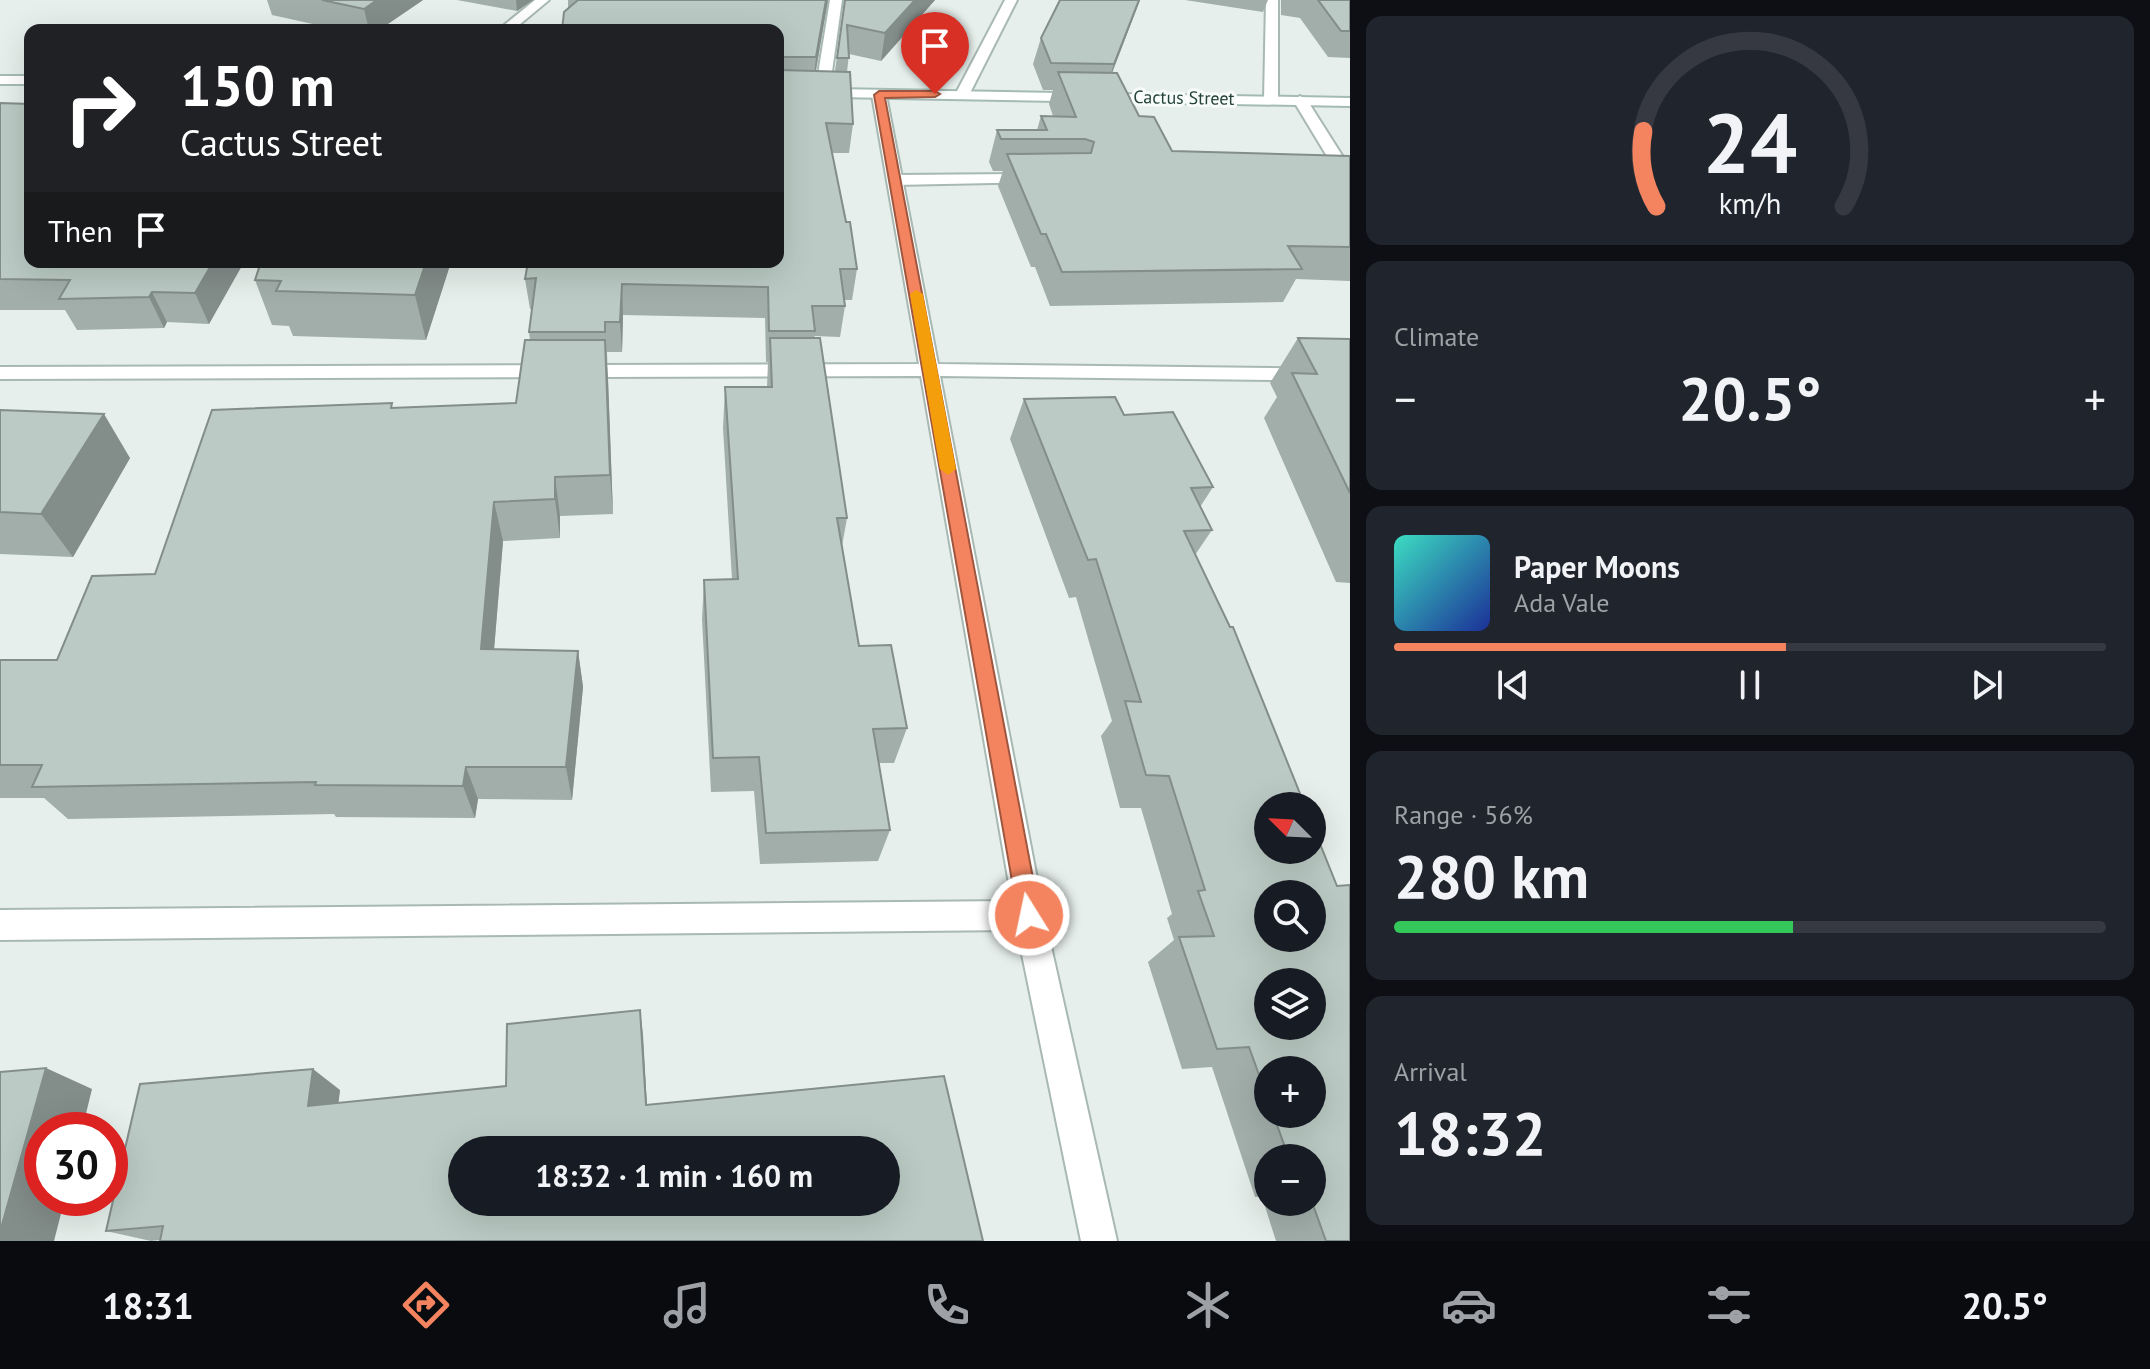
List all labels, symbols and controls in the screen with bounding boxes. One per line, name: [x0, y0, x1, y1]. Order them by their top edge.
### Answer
pin: [901, 12, 969, 94]
icon: arrive: [913, 24, 957, 68]
text: 150 m: [180, 49, 335, 121]
icon: right: [48, 56, 152, 160]
street label: Cactus Street: [1133, 85, 1235, 110]
text: 24: [1703, 87, 1797, 195]
text: Cactus Street: [180, 119, 382, 166]
text: km/h: [1719, 185, 1781, 222]
icon: arrive: [129, 208, 173, 252]
text: Then: [48, 211, 113, 250]
text: Climate: [1394, 320, 1479, 353]
text: 20.5°: [1678, 359, 1822, 437]
text: −: [1394, 370, 1416, 427]
text: +: [2084, 370, 2106, 427]
text: Paper Moons: [1514, 547, 1680, 586]
text: Ada Vale: [1514, 586, 1609, 619]
icon: previous: [1491, 663, 1535, 707]
icon: pause: [1728, 663, 1772, 707]
icon: next: [1965, 663, 2009, 707]
north arrow: [1254, 792, 1326, 864]
map controls: [1254, 792, 1326, 1216]
text: Range · 56%: [1394, 798, 1533, 831]
text: 280 km: [1394, 837, 1589, 915]
position arrow: [987, 873, 1071, 957]
button: search: [1254, 880, 1326, 952]
button: layers: [1254, 968, 1326, 1040]
text: Arrival: [1394, 1055, 1467, 1088]
button: +: [1254, 1056, 1326, 1128]
text: 18:32: [1394, 1094, 1546, 1172]
speed limit sign: 30: [24, 1112, 128, 1216]
button: −: [1254, 1144, 1326, 1216]
text: 18:32 · 1 min · 160 m: [535, 1156, 813, 1195]
icon: directions: [398, 1277, 454, 1333]
icon: music: [659, 1277, 715, 1333]
icon: phone: [919, 1277, 975, 1333]
icon: climate: [1180, 1277, 1236, 1333]
icon: car: [1441, 1277, 1497, 1333]
icon: filters: [1701, 1277, 1757, 1333]
text: 18:31: [102, 1282, 194, 1329]
text: 20.5°: [1962, 1282, 2048, 1329]

